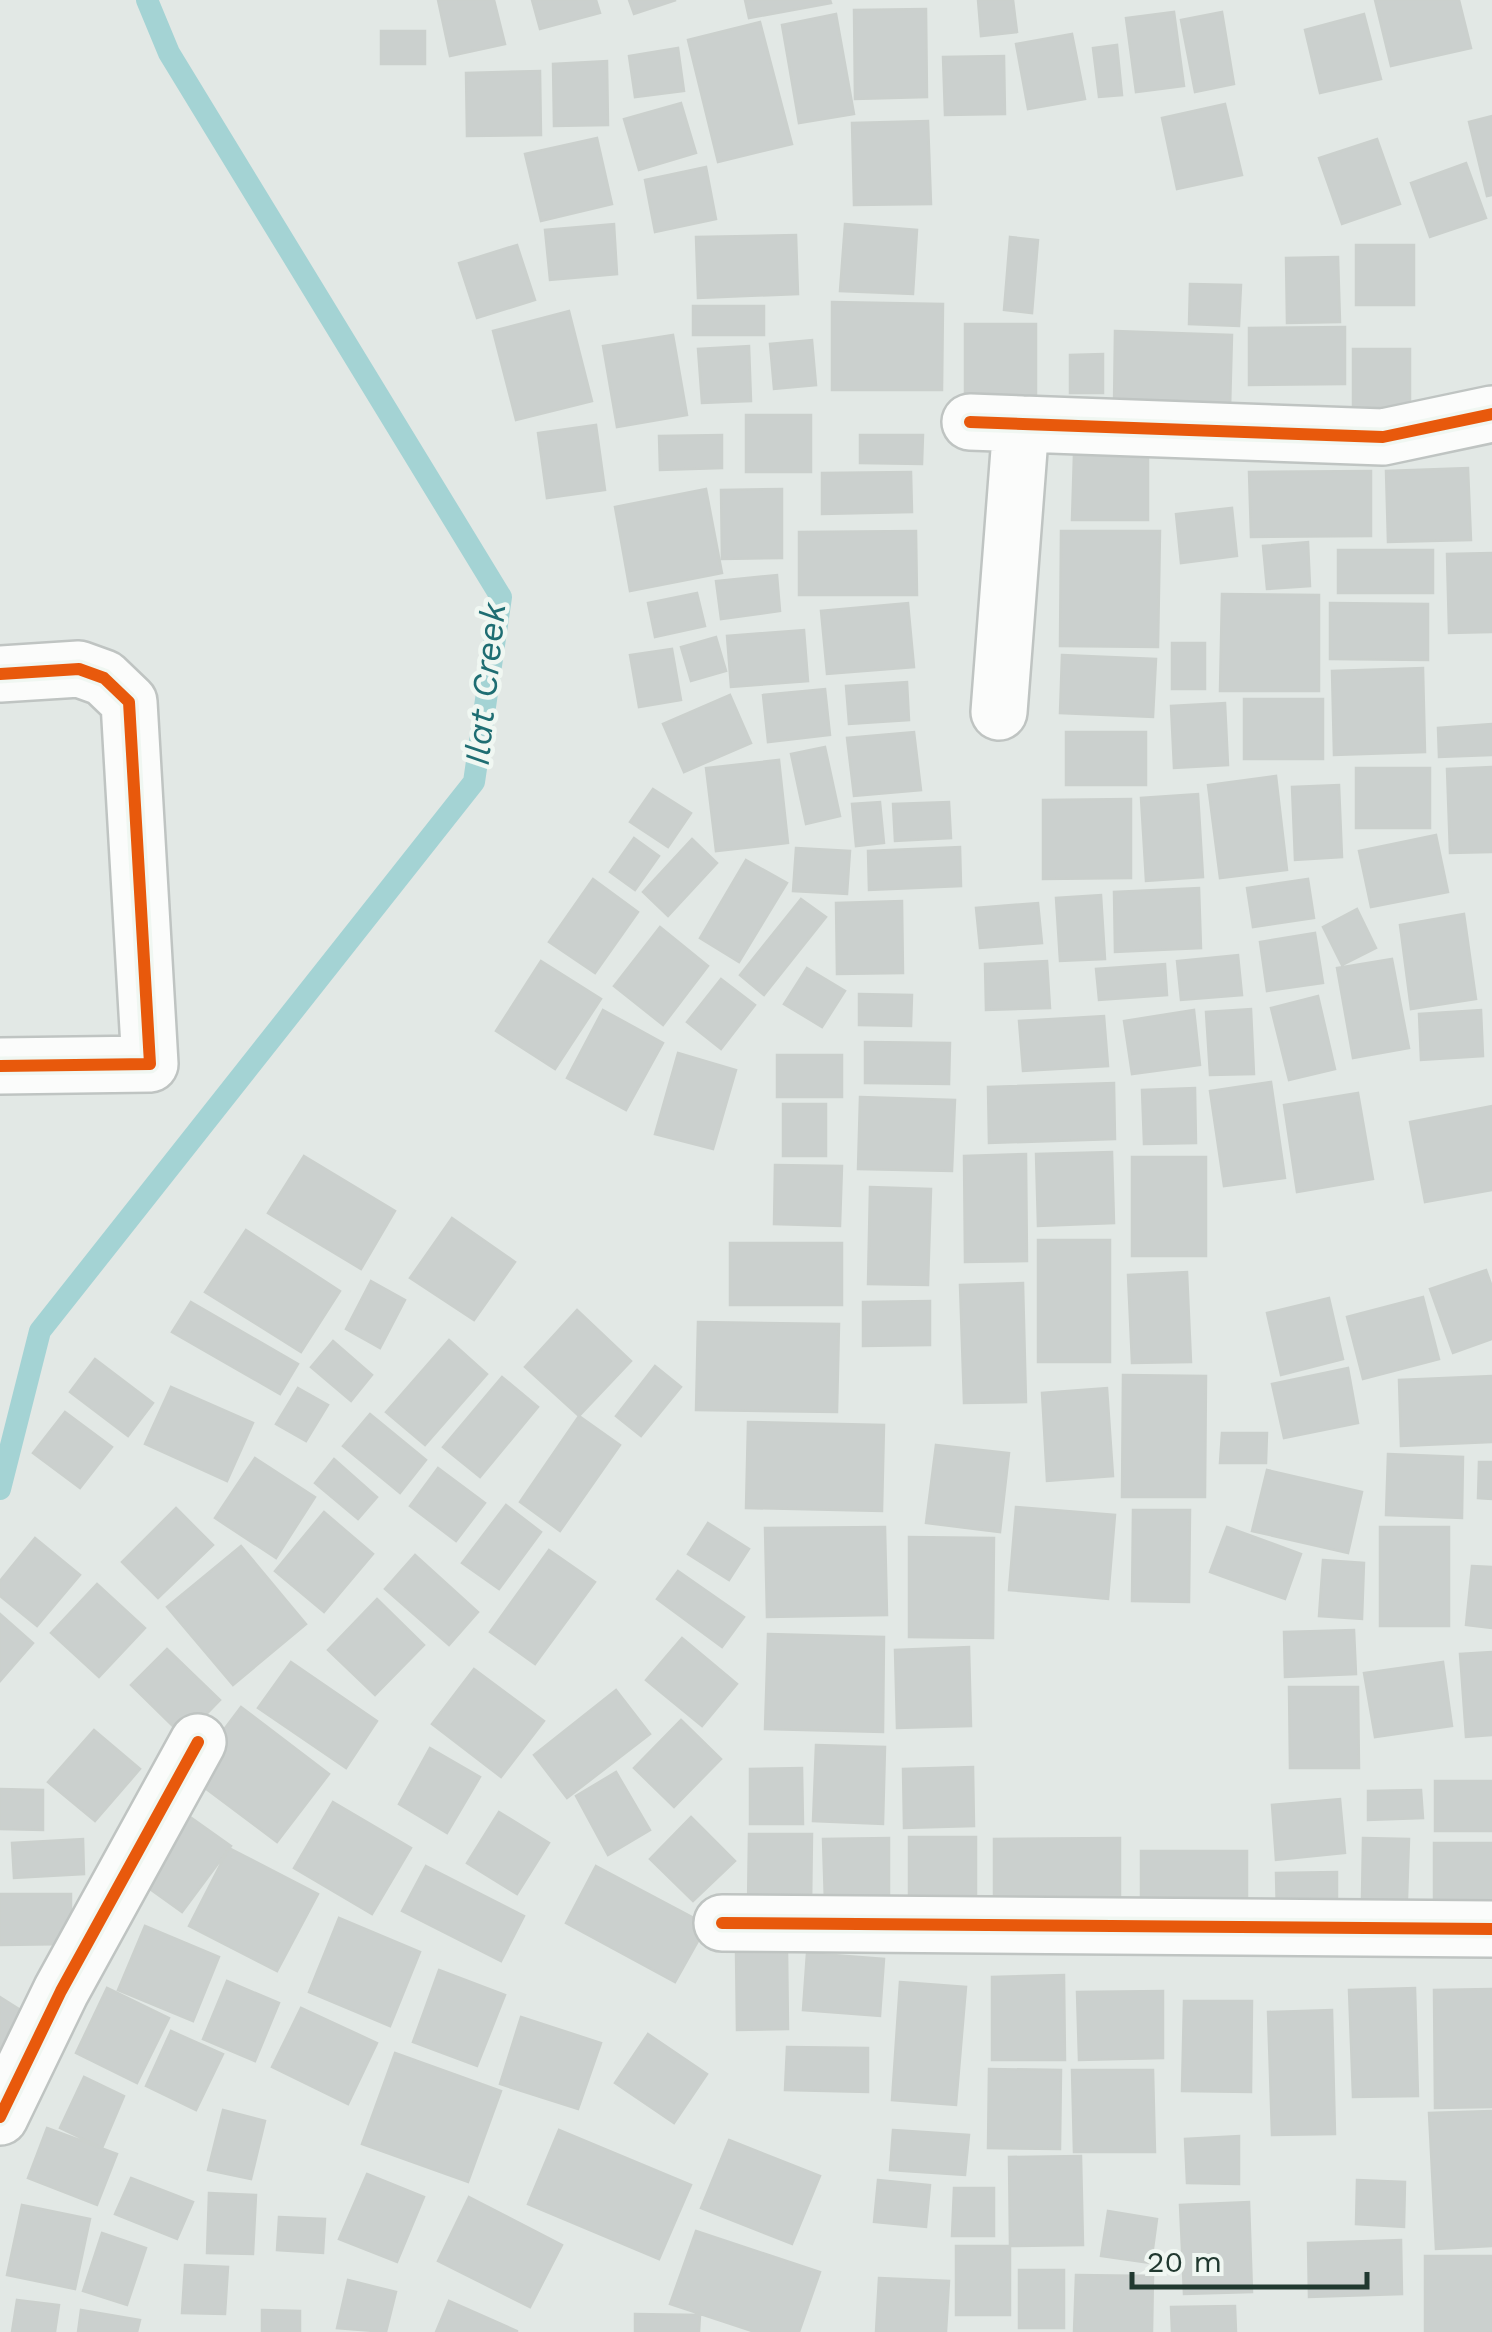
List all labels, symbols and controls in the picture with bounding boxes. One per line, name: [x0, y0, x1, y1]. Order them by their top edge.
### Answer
water label: Ilat Creek: [456, 600, 515, 767]
scale bar: [1132, 2227, 1367, 2289]
text: 20 m: [1147, 2244, 1222, 2279]

